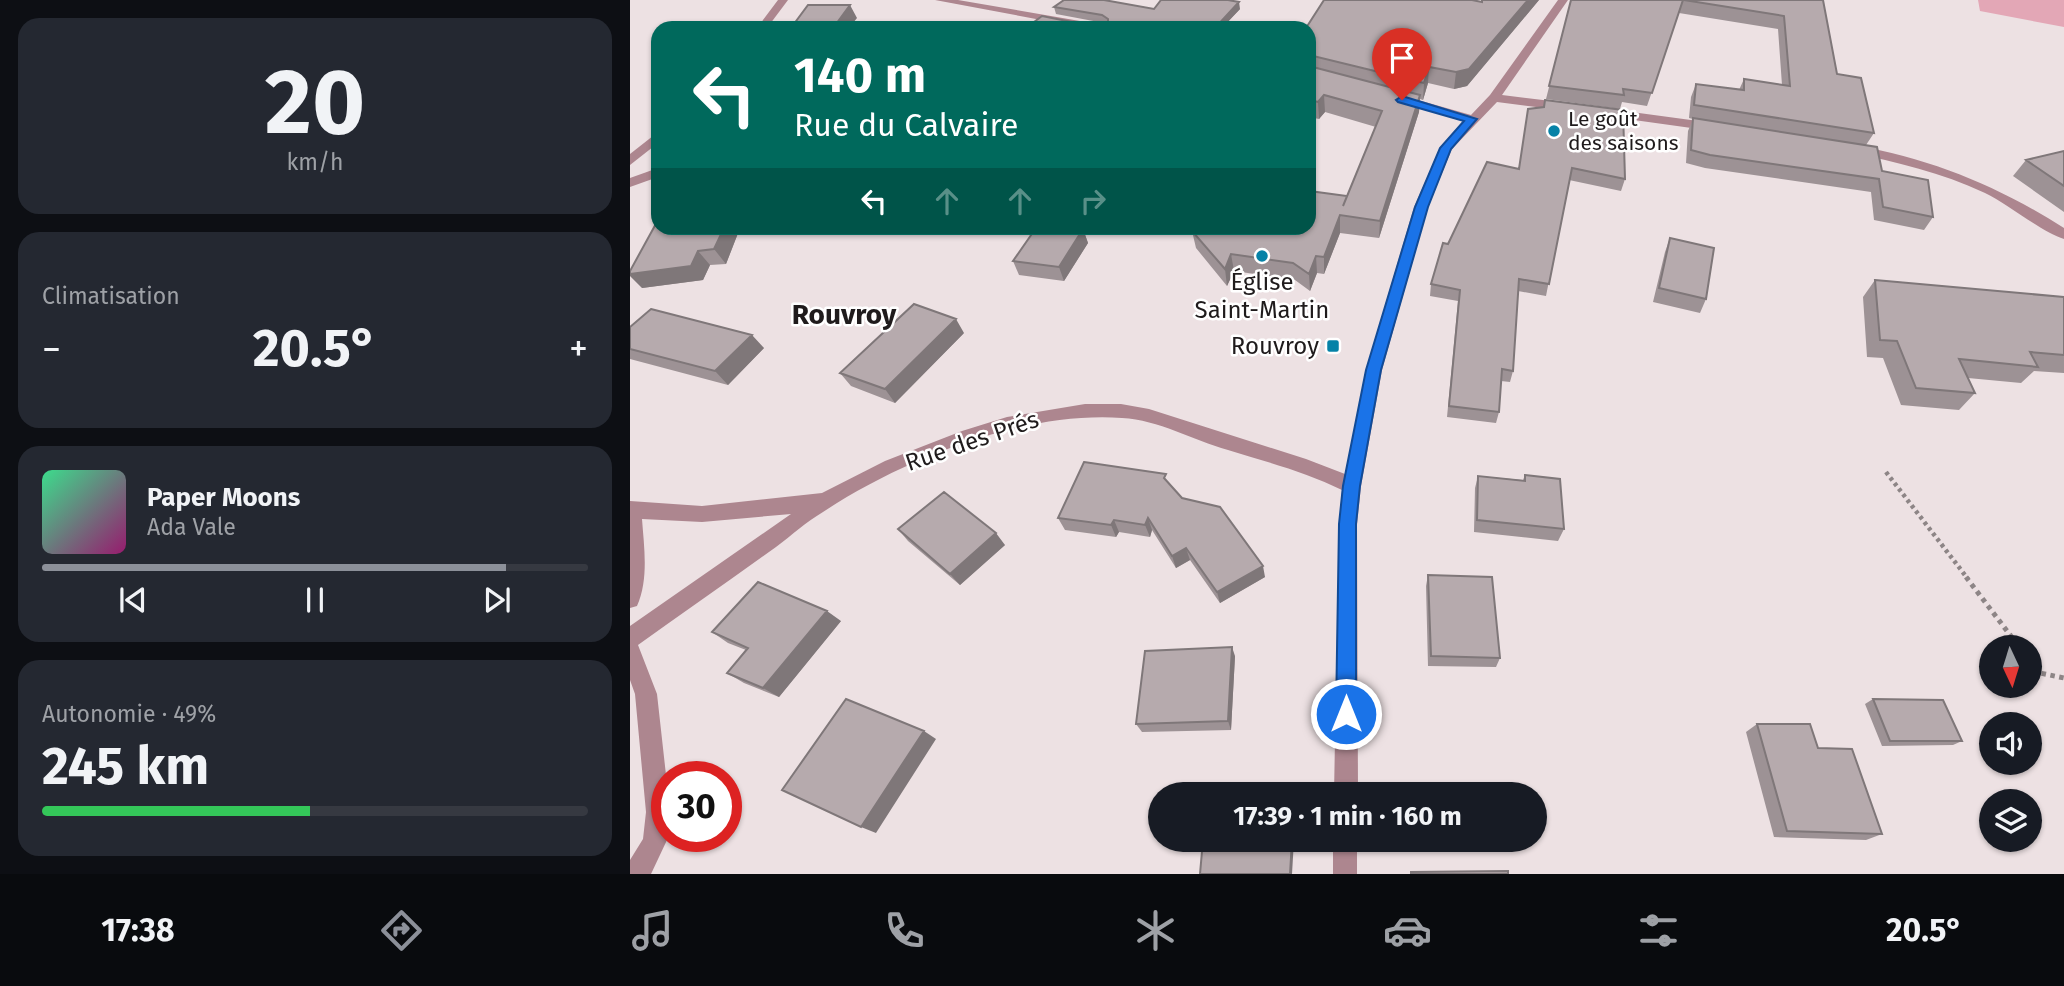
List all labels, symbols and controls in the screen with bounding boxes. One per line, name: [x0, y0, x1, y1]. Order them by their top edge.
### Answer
pin: [1372, 28, 1432, 100]
icon: arrive: [1383, 39, 1421, 77]
text: 140 m: [794, 46, 926, 105]
text: 20: [265, 48, 365, 157]
icon: left: [679, 49, 770, 140]
text: Rue du Calvaire: [794, 106, 1018, 144]
place label: Le goût des saisons: [1568, 106, 1679, 156]
marker: Le goût des saisons: [1546, 123, 1562, 139]
text: km/h: [287, 148, 343, 176]
icon: left: [855, 182, 893, 220]
icon: ahead: [928, 182, 966, 220]
icon: ahead: [1001, 182, 1039, 220]
icon: right: [1074, 182, 1112, 220]
marker: Église Saint-Martin: [1254, 248, 1270, 264]
place label: Église Saint-Martin: [1195, 267, 1329, 324]
text: Climatisation: [42, 282, 180, 310]
district label: Rouvroy: [792, 298, 897, 331]
text: 20.5°: [253, 317, 377, 380]
text: −: [42, 326, 61, 372]
text: +: [569, 326, 588, 372]
place label: Rouvroy: [1231, 332, 1319, 360]
marker: Rouvroy: [1325, 338, 1341, 354]
street label: Rue des Prés: [902, 405, 1042, 477]
text: Paper Moons: [147, 482, 300, 513]
text: Ada Vale: [147, 513, 236, 541]
icon: previous: [114, 581, 152, 619]
icon: pause: [296, 581, 334, 619]
icon: next: [478, 581, 516, 619]
north arrow: [1979, 635, 2042, 698]
map controls: [1979, 635, 2042, 852]
position arrow: [1309, 677, 1383, 751]
text: Autonomie · 49%: [42, 700, 216, 728]
button: sound: [1979, 712, 2042, 775]
text: 245 km: [42, 735, 209, 798]
speed limit sign: 30: [651, 761, 742, 852]
button: layers: [1979, 789, 2042, 852]
text: 17:39 · 1 min · 160 m: [1233, 801, 1462, 832]
icon: directions: [377, 906, 426, 955]
icon: music: [628, 906, 677, 955]
icon: phone: [880, 906, 929, 955]
icon: climate: [1131, 906, 1180, 955]
icon: car: [1383, 906, 1432, 955]
icon: filters: [1634, 906, 1683, 955]
text: 17:38: [101, 911, 174, 949]
text: 20.5°: [1886, 911, 1963, 949]

